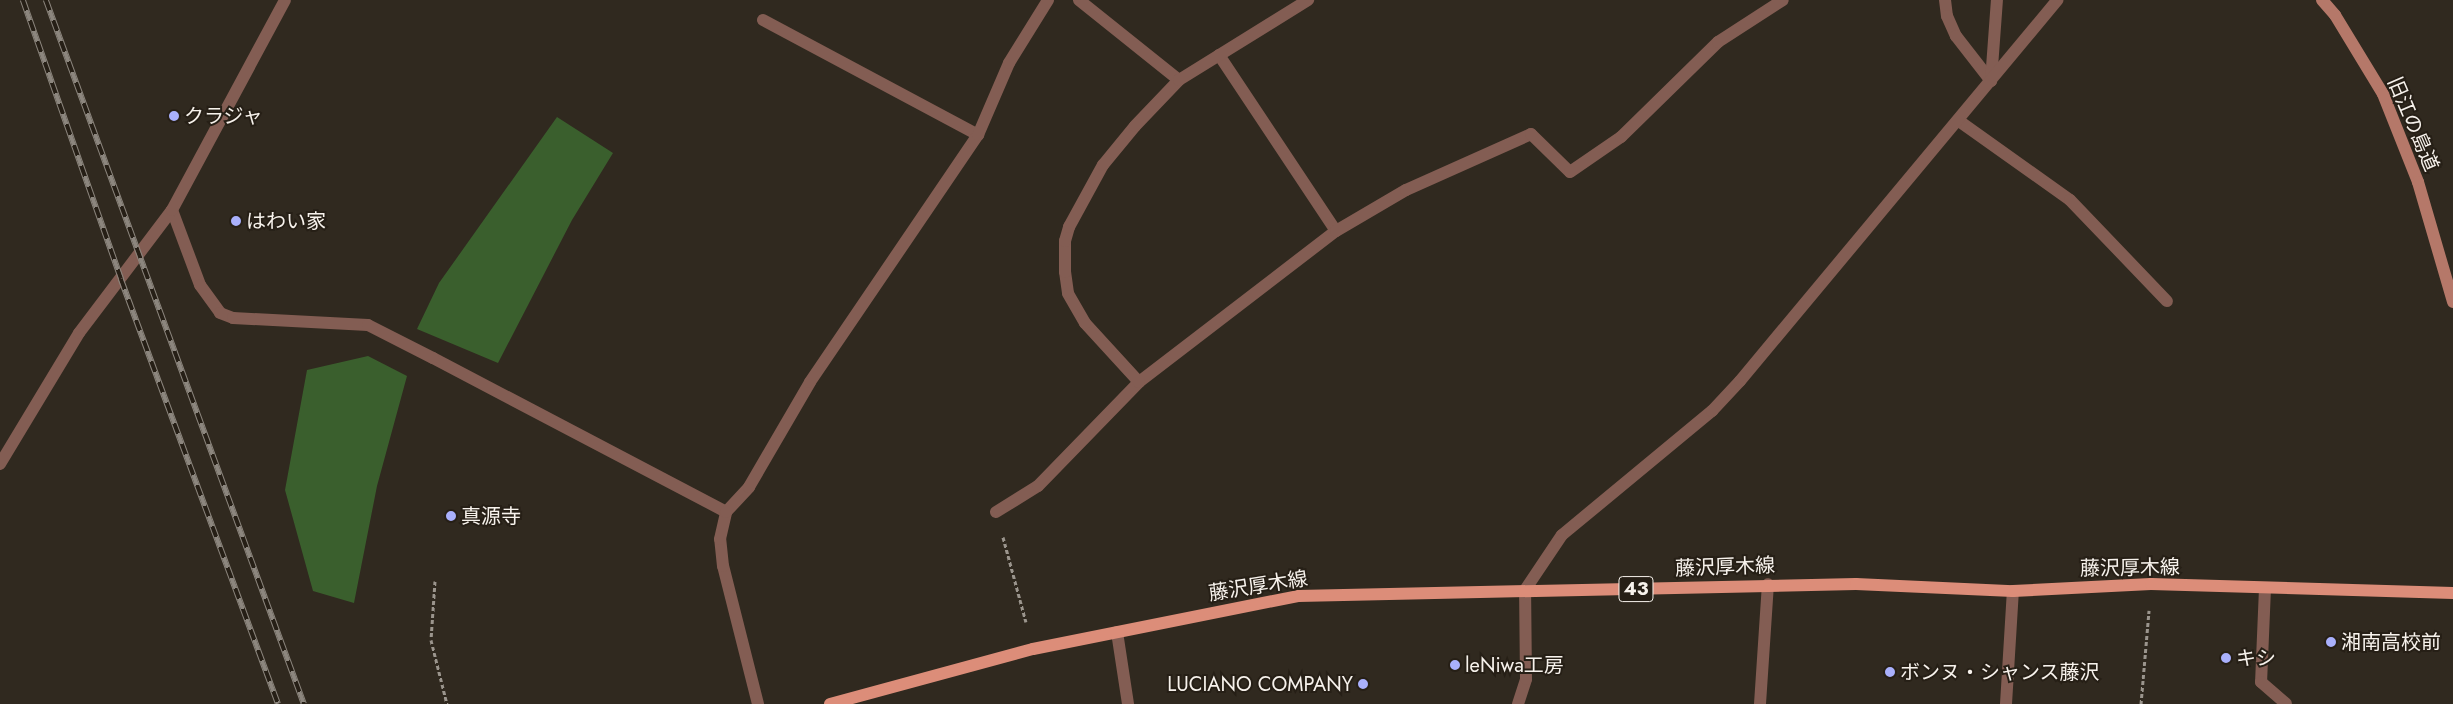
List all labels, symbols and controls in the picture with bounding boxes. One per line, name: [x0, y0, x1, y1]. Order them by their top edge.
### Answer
street label: 旧江の島道: [2382, 73, 2444, 175]
place label: クラジャ: [184, 104, 264, 128]
marker: クラジャ: [168, 110, 180, 122]
place label: はわい家: [246, 209, 326, 233]
marker: はわい家: [230, 215, 242, 227]
place label: 真源寺: [461, 504, 521, 528]
marker: 真源寺: [445, 510, 457, 522]
street label: 藤沢厚木線: [1675, 553, 1775, 581]
street label: 藤沢厚木線: [2080, 555, 2180, 581]
street label: 藤沢厚木線: [1207, 566, 1309, 606]
road number: 43: [1617, 572, 1655, 606]
place label: 湘南高校前: [2341, 630, 2441, 654]
marker: 湘南高校前: [2325, 636, 2337, 648]
place label: キシ: [2236, 646, 2276, 670]
marker: キシ: [2220, 652, 2232, 664]
place label: leNiwa工房: [1465, 653, 1564, 677]
marker: leNiwa工房: [1449, 659, 1461, 671]
place label: ボンヌ・シャンス藤沢: [1900, 660, 2100, 684]
marker: ボンヌ・シャンス藤沢: [1884, 666, 1896, 678]
place label: LUCIANO COMPANY: [1167, 672, 1353, 696]
marker: LUCIANO COMPANY: [1357, 678, 1369, 690]

